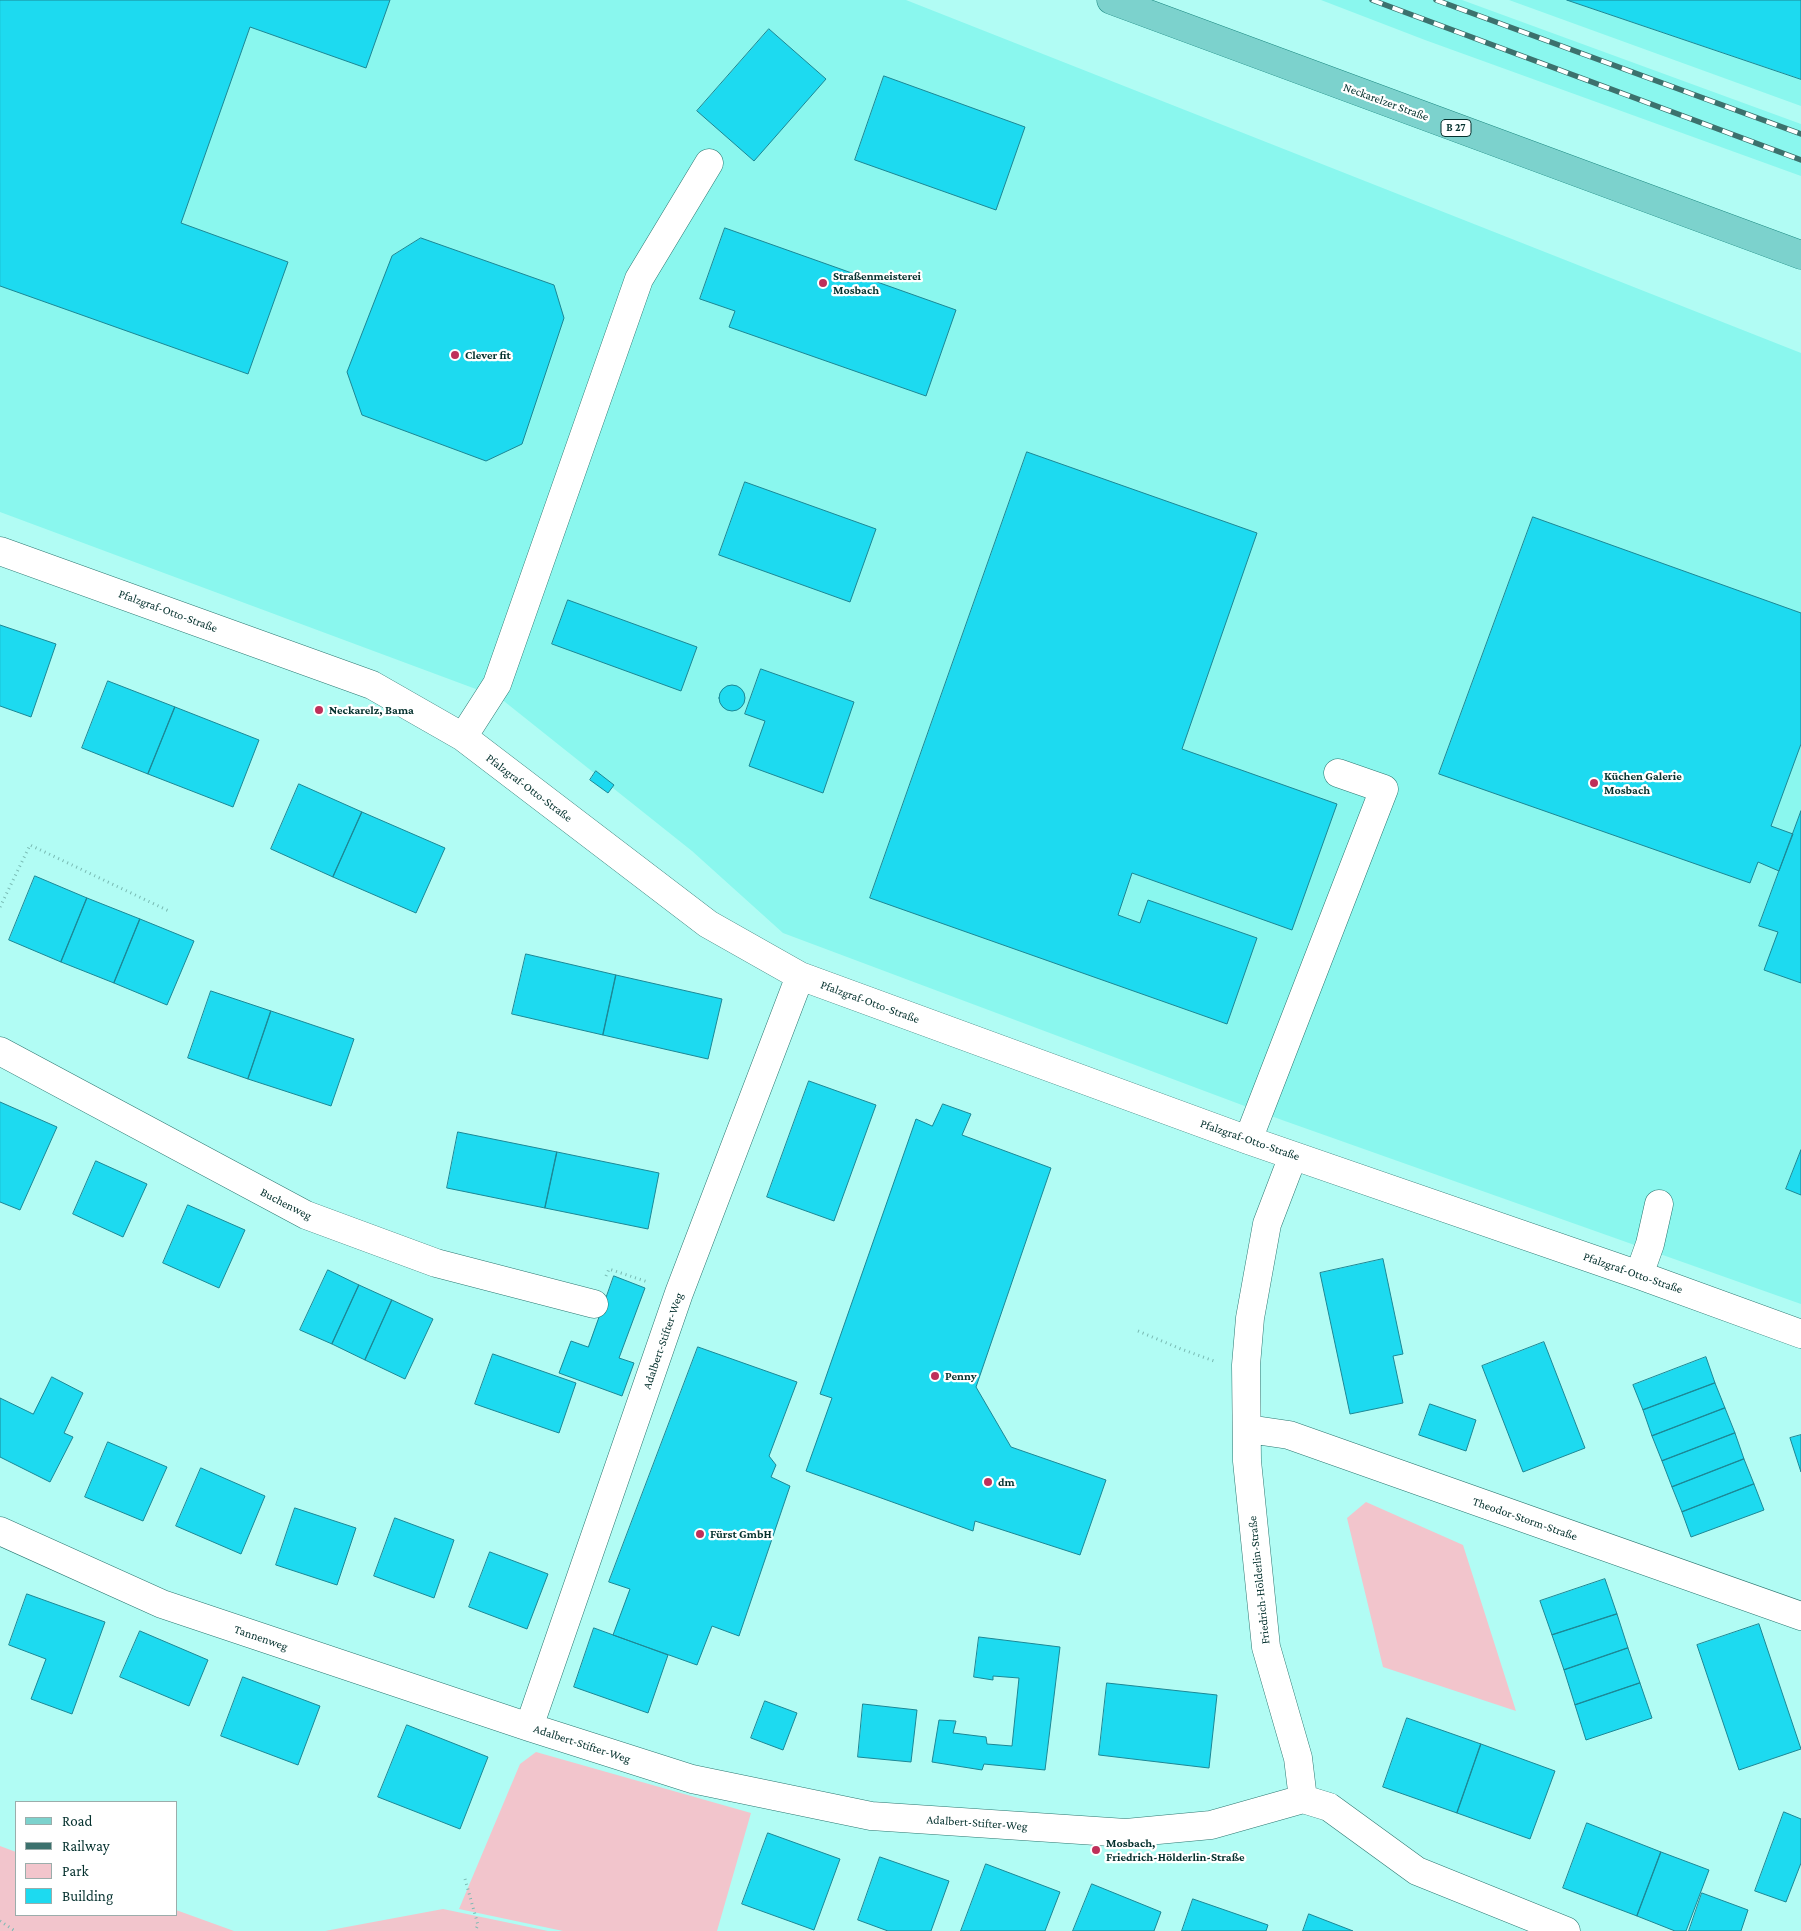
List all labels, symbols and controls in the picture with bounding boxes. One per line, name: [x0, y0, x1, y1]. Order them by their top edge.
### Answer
street label: Neckarelzer Straße: [1341, 80, 1431, 124]
road number: B 27: [1441, 120, 1471, 136]
place label: Straßenmeisterei Mosbach: [833, 269, 921, 297]
marker: Straßenmeisterei Mosbach: [817, 277, 829, 289]
place label: Clever fit: [465, 348, 511, 362]
marker: Clever fit: [449, 349, 461, 361]
street label: Pfalzgraf-Otto-Straße: [117, 586, 219, 636]
place label: Neckarelz, Bama: [329, 703, 414, 717]
marker: Neckarelz, Bama: [313, 704, 325, 716]
street label: Pfalzgraf-Otto-Straße: [483, 751, 575, 825]
place label: Küchen Galerie Mosbach: [1604, 769, 1682, 797]
marker: Küchen Galerie Mosbach: [1588, 777, 1600, 789]
street label: Pfalzgraf-Otto-Straße: [819, 977, 921, 1027]
street label: Pfalzgraf-Otto-Straße: [1198, 1116, 1302, 1164]
street label: Buchenweg: [258, 1185, 314, 1223]
street label: Pfalzgraf-Otto-Straße: [1581, 1249, 1685, 1297]
street label: Adalbert-Stifter-Weg: [640, 1291, 686, 1391]
place label: Penny: [945, 1369, 977, 1383]
marker: Penny: [929, 1370, 941, 1382]
place label: dm: [998, 1475, 1015, 1489]
marker: dm: [982, 1476, 994, 1488]
street label: Theodor-Storm-Straße: [1471, 1494, 1579, 1544]
street label: Friedrich-Hölderlin-Straße: [1245, 1515, 1273, 1645]
place label: Fürst GmbH: [710, 1527, 772, 1541]
marker: Fürst GmbH: [694, 1528, 706, 1540]
street label: Tannenweg: [232, 1622, 290, 1654]
street label: Adalbert-Stifter-Weg: [532, 1722, 632, 1766]
legend: [15, 1801, 178, 1916]
street label: Adalbert-Stifter-Weg: [926, 1812, 1028, 1834]
text: Road: [62, 1813, 92, 1829]
place label: Mosbach, Friedrich-Hölderlin-Straße: [1106, 1836, 1245, 1864]
text: Railway: [62, 1838, 110, 1854]
marker: Mosbach, Friedrich-Hölderlin-Straße: [1090, 1844, 1102, 1856]
text: Park: [62, 1863, 89, 1879]
text: Building: [62, 1888, 113, 1904]

